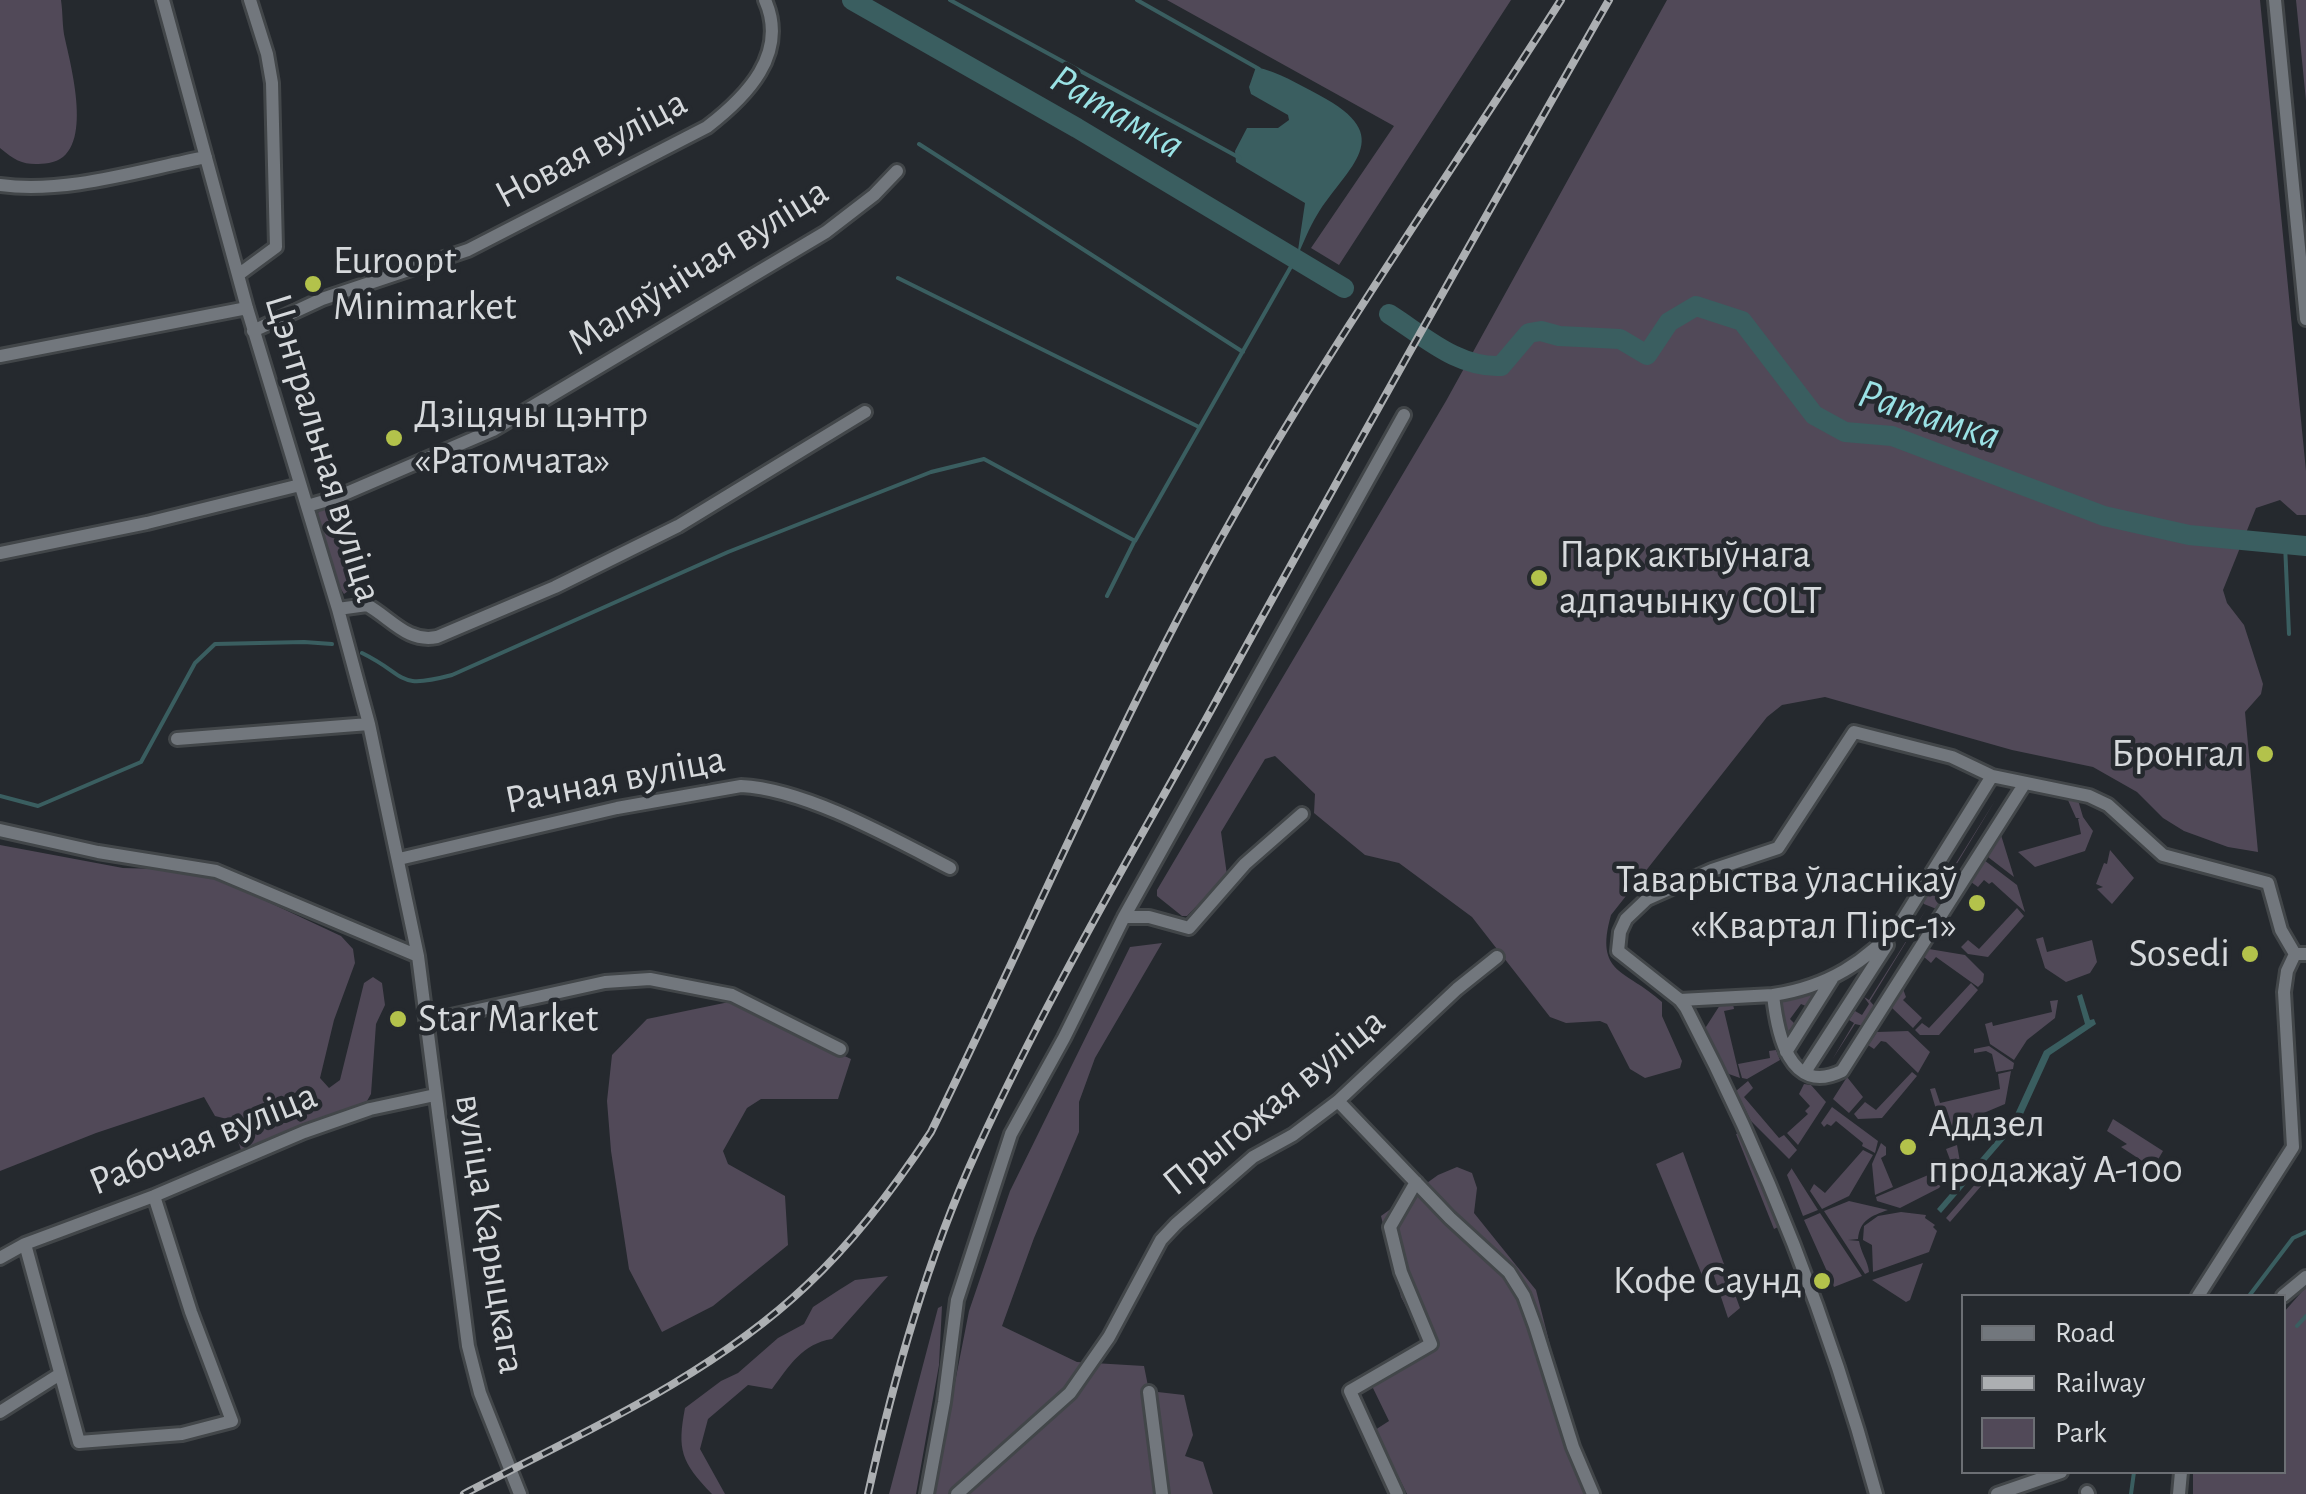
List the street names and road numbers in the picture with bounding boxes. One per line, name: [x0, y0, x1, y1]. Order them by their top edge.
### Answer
street label: Новая вуліца: [487, 78, 695, 220]
street label: Маляўнічая вуліца: [559, 167, 837, 367]
street label: Цэнтральная вуліца: [253, 288, 393, 608]
street label: Рачная вуліца: [501, 735, 729, 825]
street label: Прыгожая вуліца: [1153, 997, 1395, 1207]
street label: Рабочая вуліца: [82, 1072, 324, 1206]
street label: вуліца Карыцкага: [444, 1091, 536, 1377]

